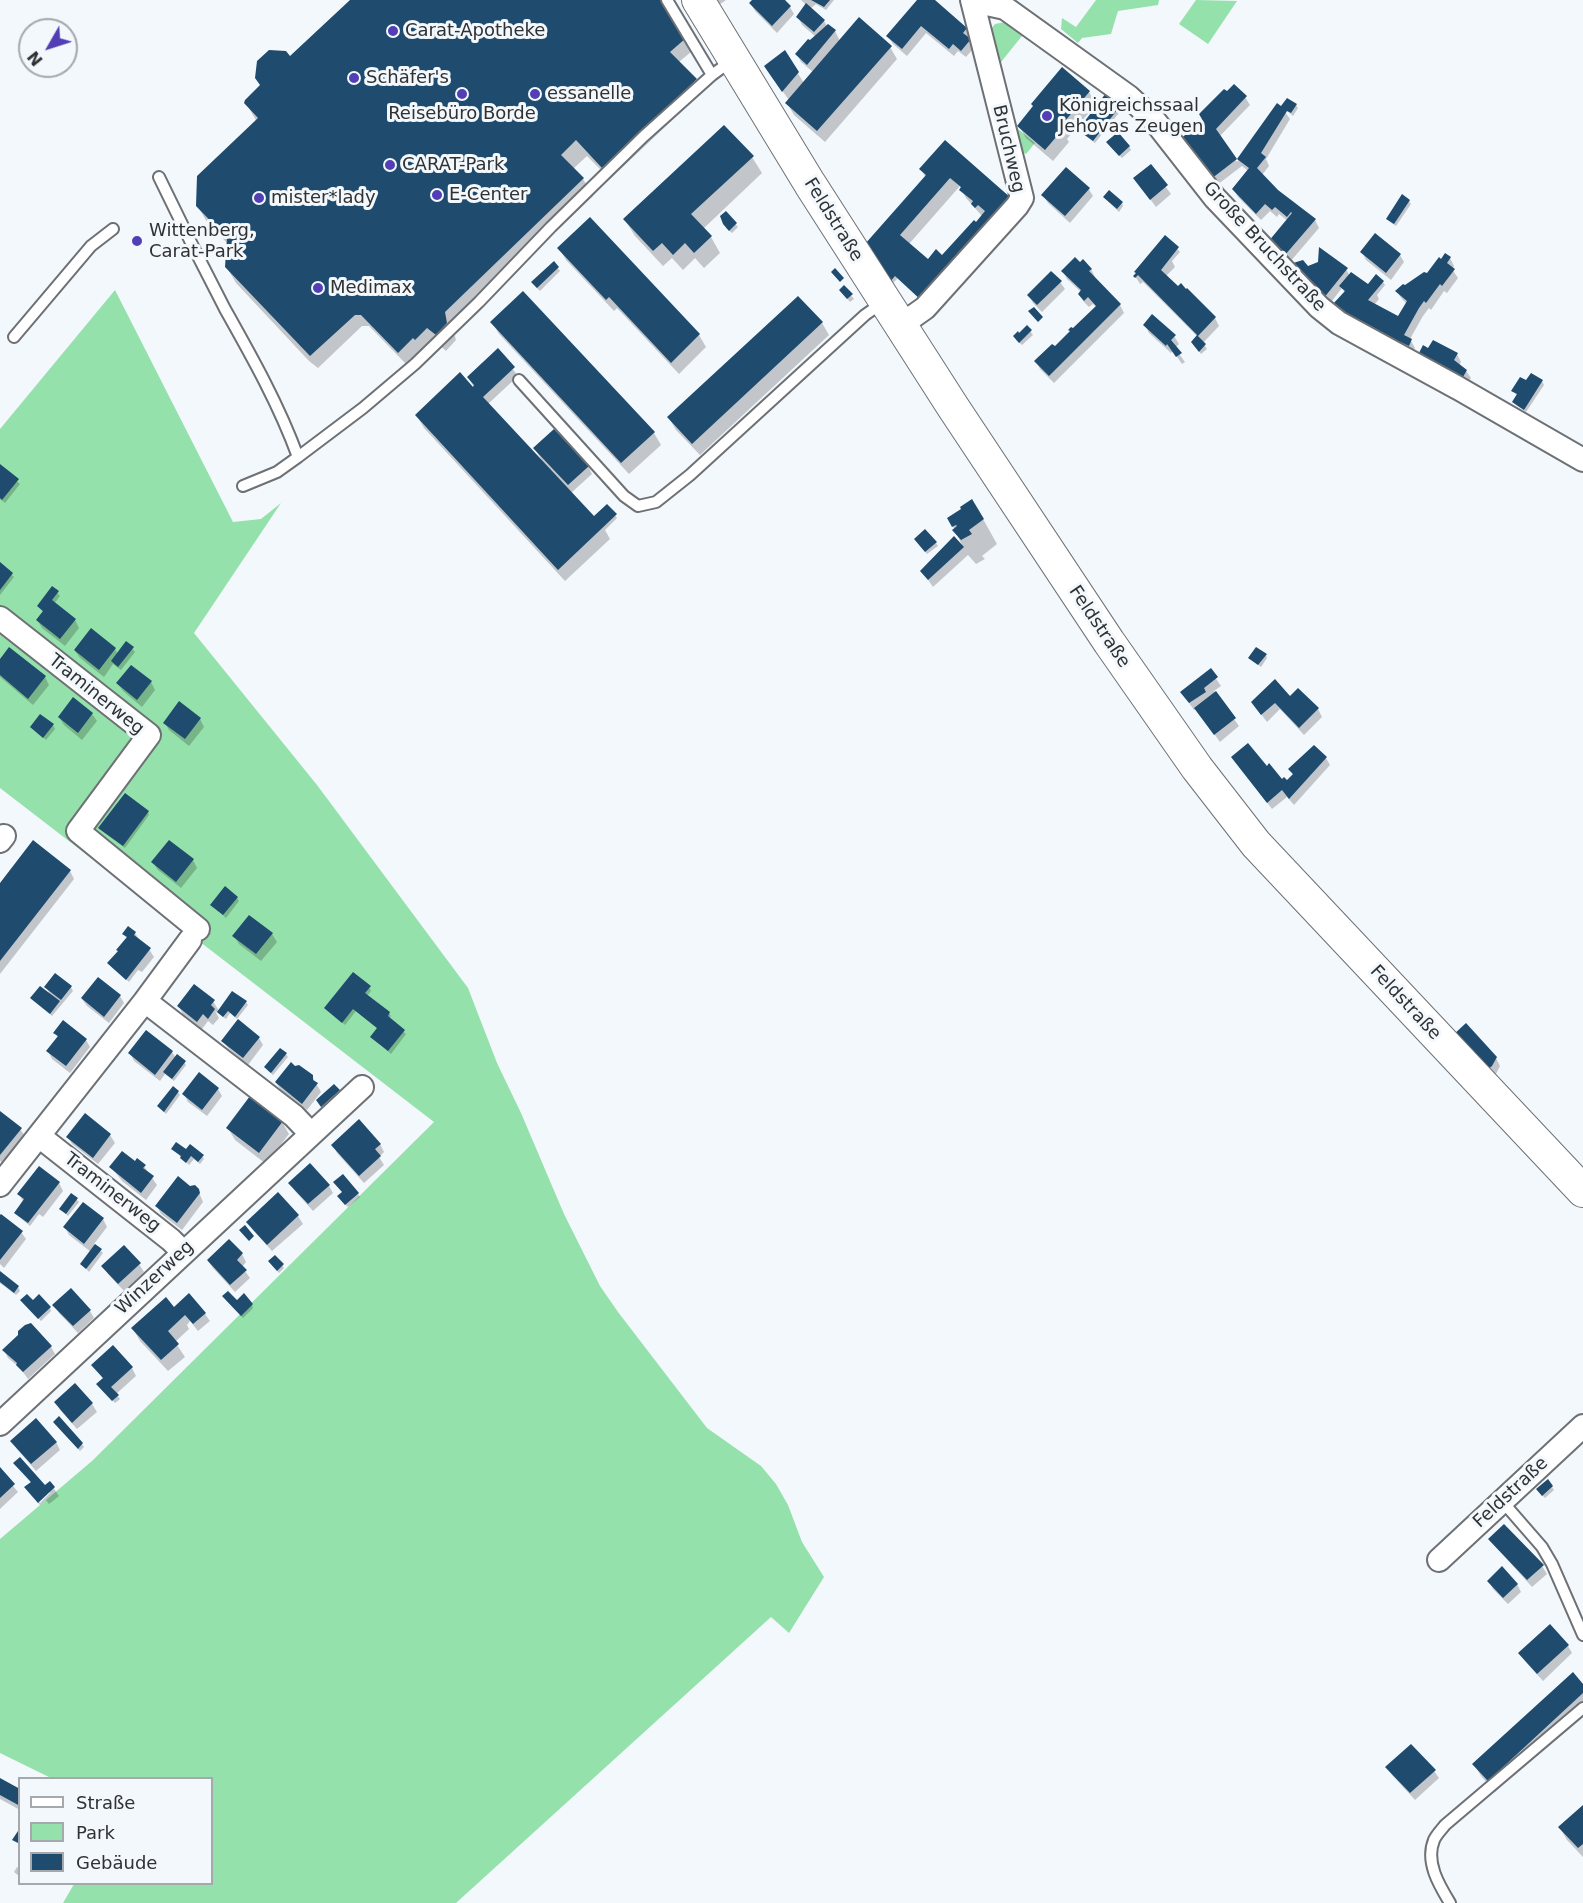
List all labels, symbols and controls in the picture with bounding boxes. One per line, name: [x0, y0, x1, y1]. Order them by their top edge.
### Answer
north arrow: [18, 18, 78, 78]
place label: Carat-Apotheke: [405, 20, 545, 42]
marker: Carat-Apotheke: [386, 24, 400, 38]
text: N: [24, 47, 47, 70]
place label: Schäfer's: [366, 67, 449, 89]
marker: Schäfer's: [347, 71, 361, 85]
place label: essanelle: [547, 83, 631, 105]
marker: Reisebüro Borde: [455, 87, 469, 101]
marker: essanelle: [528, 87, 542, 101]
place label: Königreichssaal Jehovas Zeugen: [1059, 95, 1203, 138]
place label: Reisebüro Borde: [388, 103, 536, 125]
street label: Bruchweg: [987, 103, 1029, 195]
marker: Königreichssaal Jehovas Zeugen: [1040, 109, 1054, 123]
place label: CARAT-Park: [402, 154, 504, 176]
marker: CARAT-Park: [383, 158, 397, 172]
street label: Feldstraße: [799, 174, 867, 266]
street label: Große Bruchstraße: [1198, 178, 1330, 316]
place label: E-Center: [449, 184, 527, 206]
place label: mister*lady: [271, 187, 376, 209]
marker: E-Center: [430, 188, 444, 202]
marker: mister*lady: [252, 191, 266, 205]
place label: Wittenberg, Carat-Park: [149, 220, 255, 262]
marker: Wittenberg, Carat-Park: [130, 234, 144, 248]
place label: Medimax: [330, 277, 412, 299]
marker: Medimax: [311, 281, 325, 295]
street label: Feldstraße: [1064, 582, 1134, 672]
street label: Traminerweg: [44, 650, 148, 740]
street label: Feldstraße: [1365, 961, 1445, 1045]
street label: Traminerweg: [59, 1149, 165, 1237]
street label: Winzerweg: [111, 1236, 199, 1320]
street label: Feldstraße: [1469, 1453, 1553, 1533]
legend: [18, 1777, 213, 1885]
text: Straße: [76, 1792, 135, 1813]
text: Park: [76, 1822, 115, 1843]
text: Gebäude: [76, 1852, 157, 1873]

